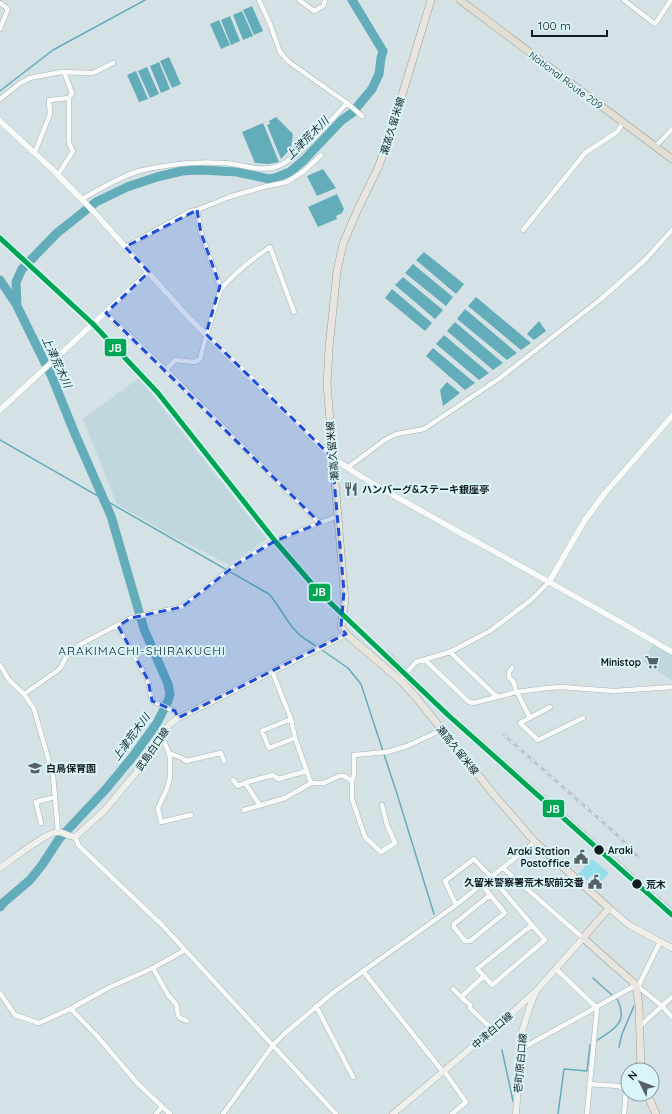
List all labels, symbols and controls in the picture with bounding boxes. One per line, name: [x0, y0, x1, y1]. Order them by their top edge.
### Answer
scale bar: [532, 12, 607, 38]
text: 100 m: [538, 18, 571, 33]
street label: National Route 209: [526, 48, 605, 113]
street label: 瀬高久留米線: [377, 96, 407, 157]
water label: 上津荒木川: [283, 113, 332, 162]
water label: 上津荒木川: [39, 334, 75, 391]
line badge: JB: [104, 338, 127, 357]
text: JB: [108, 341, 122, 355]
street label: 瀬高久留米線: [323, 421, 342, 481]
restaurant icon: ハンバーグ&ステーキ銀座亭: [343, 481, 359, 497]
place label: ハンバーグ&ステーキ銀座亭: [362, 483, 489, 496]
line badge: JB: [308, 583, 331, 602]
text: JB: [312, 585, 326, 599]
district label: ARAKIMACHI-SHIRAKUCHI: [58, 643, 226, 658]
supermarket icon: Ministop: [644, 654, 660, 670]
place label: Ministop: [601, 656, 641, 669]
water label: 上津荒木川: [109, 710, 153, 763]
street label: 瀬高久留米線: [434, 723, 482, 778]
street label: 武島白口線: [133, 725, 172, 773]
school or university icon: 白鳥保育園: [27, 760, 43, 776]
place label: 白鳥保育園: [46, 762, 96, 775]
line badge: JB: [542, 799, 565, 818]
text: JB: [546, 802, 560, 816]
marker: Araki: [592, 843, 606, 857]
place label: Araki: [608, 844, 633, 857]
place label: Araki Station Postoffice: [507, 845, 570, 870]
public building icon: Araki Station Postoffice: [573, 849, 589, 865]
public building icon: 久留米警察署荒木駅前交番: [587, 874, 603, 890]
place label: 久留米警察署荒木駅前交番: [464, 876, 584, 889]
marker: 荒木: [630, 877, 644, 891]
place label: 荒木: [646, 878, 666, 891]
street label: 中津白口線: [469, 1009, 515, 1052]
street label: 壱町原白口線: [511, 1033, 530, 1093]
north arrow: [620, 1062, 660, 1102]
text: N: [625, 1068, 640, 1083]

